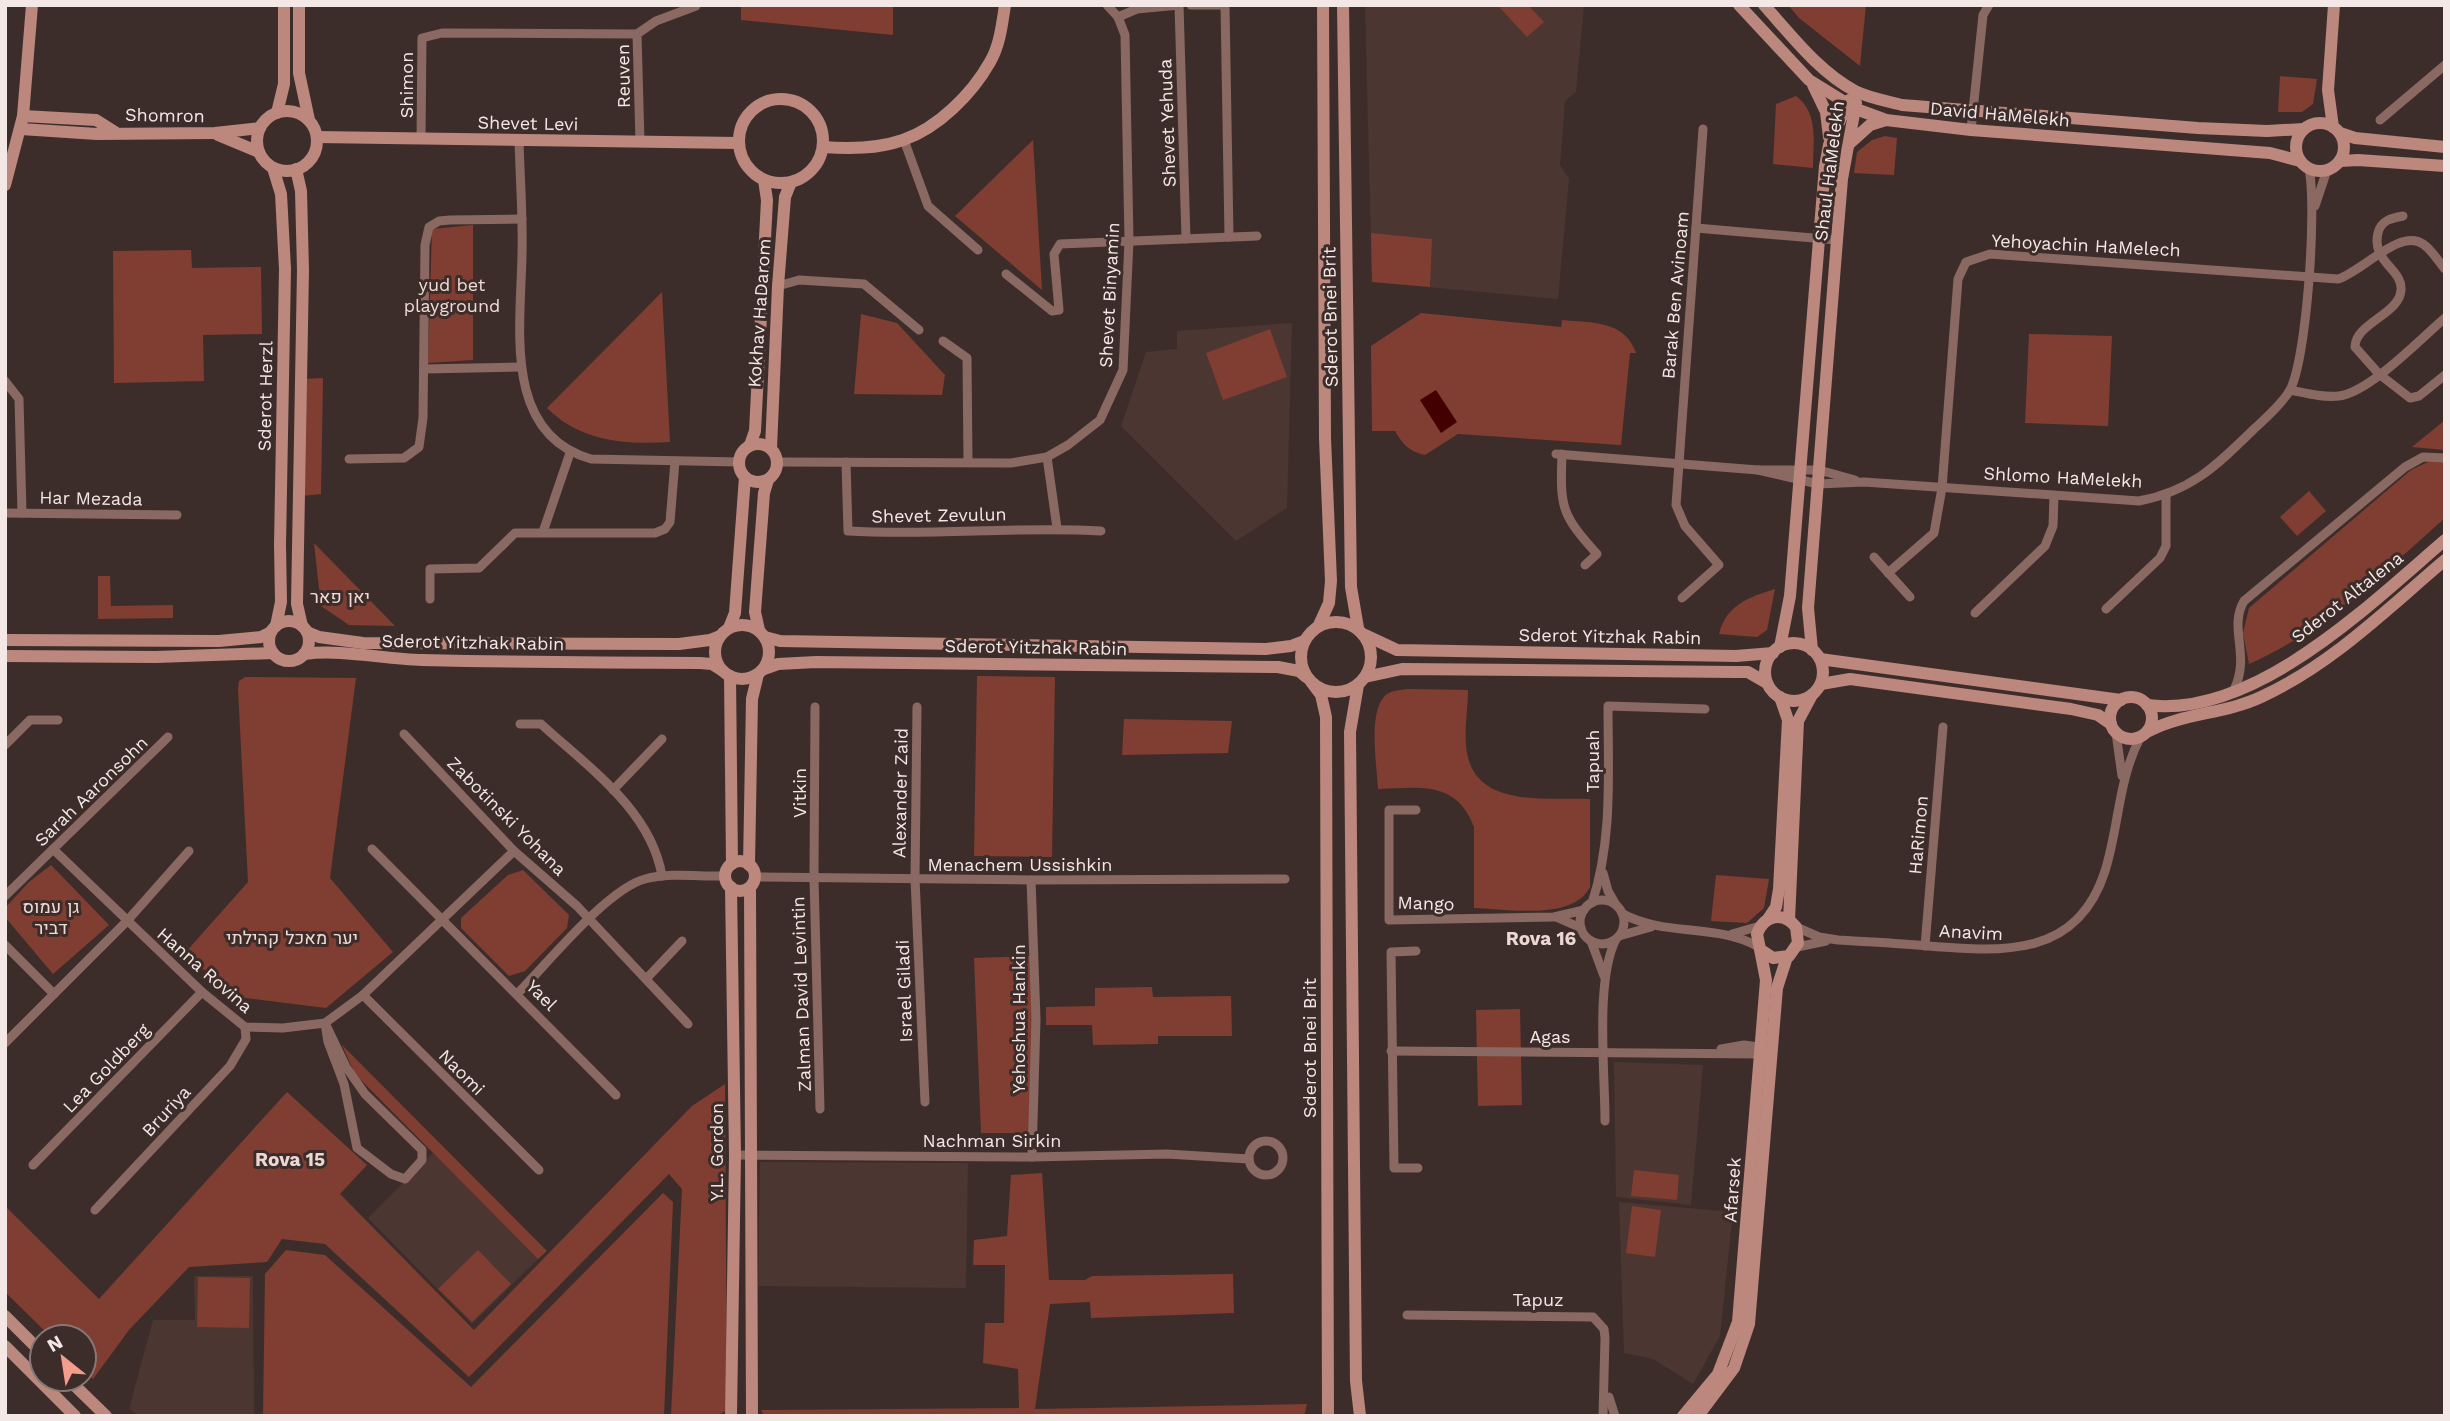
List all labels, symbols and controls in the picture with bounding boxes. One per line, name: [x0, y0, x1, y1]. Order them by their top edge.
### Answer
street label: Reuven: [612, 44, 634, 108]
street label: Shimon: [396, 52, 417, 118]
street label: Shevet Yehuda: [1154, 59, 1180, 187]
street label: David HaMelekh: [1929, 97, 2071, 131]
street label: Shaul HaMelekh: [1810, 100, 1848, 242]
street label: Shomron: [125, 104, 205, 126]
street label: Shevet Levi: [477, 112, 579, 134]
street label: Barak Ben Avinoam: [1657, 210, 1693, 380]
street label: Shevet Binyamin: [1095, 222, 1123, 368]
street label: Yehoyachin HaMelech: [1991, 230, 2181, 260]
street label: Kokhav HaDarom: [743, 238, 775, 388]
street label: Sderot Bnei Brit: [1318, 246, 1342, 387]
park label: yud bet playground: [404, 274, 500, 316]
street label: Sderot Herzl: [254, 340, 276, 451]
street label: Shlomo HaMelekh: [1983, 462, 2143, 492]
street label: Har Mezada: [39, 487, 143, 509]
street label: Shevet Zevulun: [871, 503, 1007, 527]
street label: Sderot Altalena: [2287, 547, 2407, 647]
park label: יאן פאר: [310, 586, 370, 607]
street label: Sderot Yitzhak Rabin: [1518, 624, 1702, 648]
street label: Sderot Yitzhak Rabin: [381, 630, 565, 654]
street label: Sderot Yitzhak Rabin: [944, 635, 1128, 659]
street label: Alexander Zaid: [888, 728, 912, 858]
street label: Tapuah: [1582, 730, 1603, 792]
street label: Sarah Aaronsohn: [30, 732, 152, 850]
street label: Zabotinski Yohana: [443, 752, 571, 880]
street label: Vitkin: [789, 768, 810, 818]
street label: HaRimon: [1904, 795, 1932, 875]
street label: Menachem Ussishkin: [928, 854, 1112, 875]
street label: Mango: [1397, 892, 1455, 914]
park label: גן עמוס דביר: [23, 896, 79, 938]
street label: Zalman David Levintin: [787, 896, 815, 1092]
street label: Anavim: [1938, 920, 2004, 944]
street label: Hanna Rovina: [153, 923, 257, 1017]
park label: יער מאכל קהילתי: [226, 927, 358, 948]
district label: Rova 16: [1506, 927, 1577, 950]
street label: Israel Giladi: [892, 939, 916, 1043]
street label: Yehoshua Hankin: [1008, 944, 1029, 1094]
street label: Yael: [522, 975, 562, 1015]
street label: Sderot Bnei Brit: [1299, 977, 1320, 1118]
street label: Lea Goldberg: [58, 1019, 154, 1117]
street label: Agas: [1529, 1026, 1571, 1047]
street label: Naomi: [435, 1045, 489, 1099]
street label: Bruriya: [137, 1081, 195, 1141]
street label: Y.L. Gordon: [706, 1103, 727, 1201]
street label: Nachman Sirkin: [923, 1130, 1061, 1151]
district label: Rova 15: [255, 1148, 325, 1171]
street label: Afarsek: [1719, 1157, 1745, 1223]
street label: Tapuz: [1512, 1289, 1564, 1310]
north arrow: [28, 1323, 98, 1393]
text: N: [43, 1330, 67, 1357]

